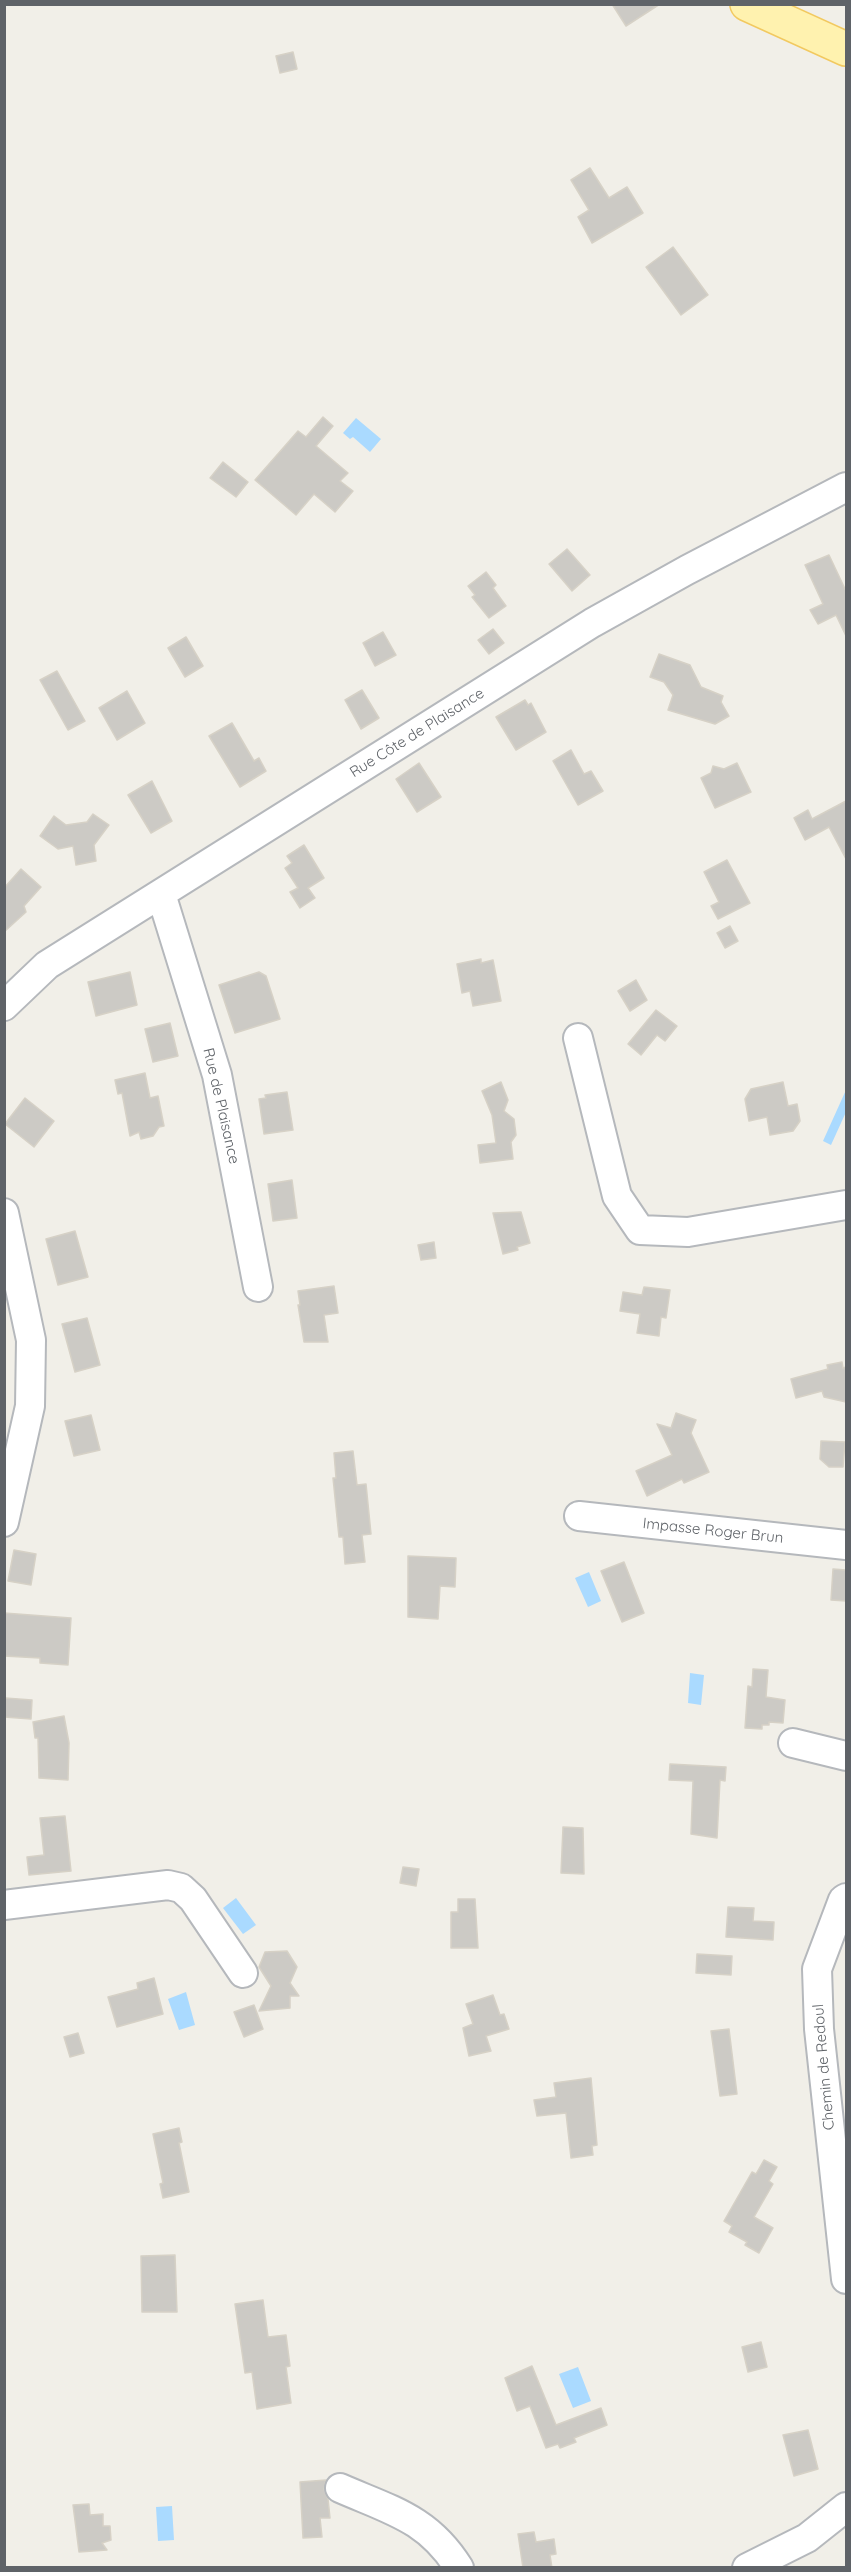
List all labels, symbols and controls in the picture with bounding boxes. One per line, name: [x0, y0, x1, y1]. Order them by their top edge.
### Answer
street label: Rue Côte de Plaisance: [347, 684, 487, 782]
street label: Rue de Plaisance: [199, 1046, 243, 1166]
street label: Impasse Roger Brun: [642, 1515, 784, 1547]
street label: Chemin de Redoul: [810, 2003, 838, 2131]

